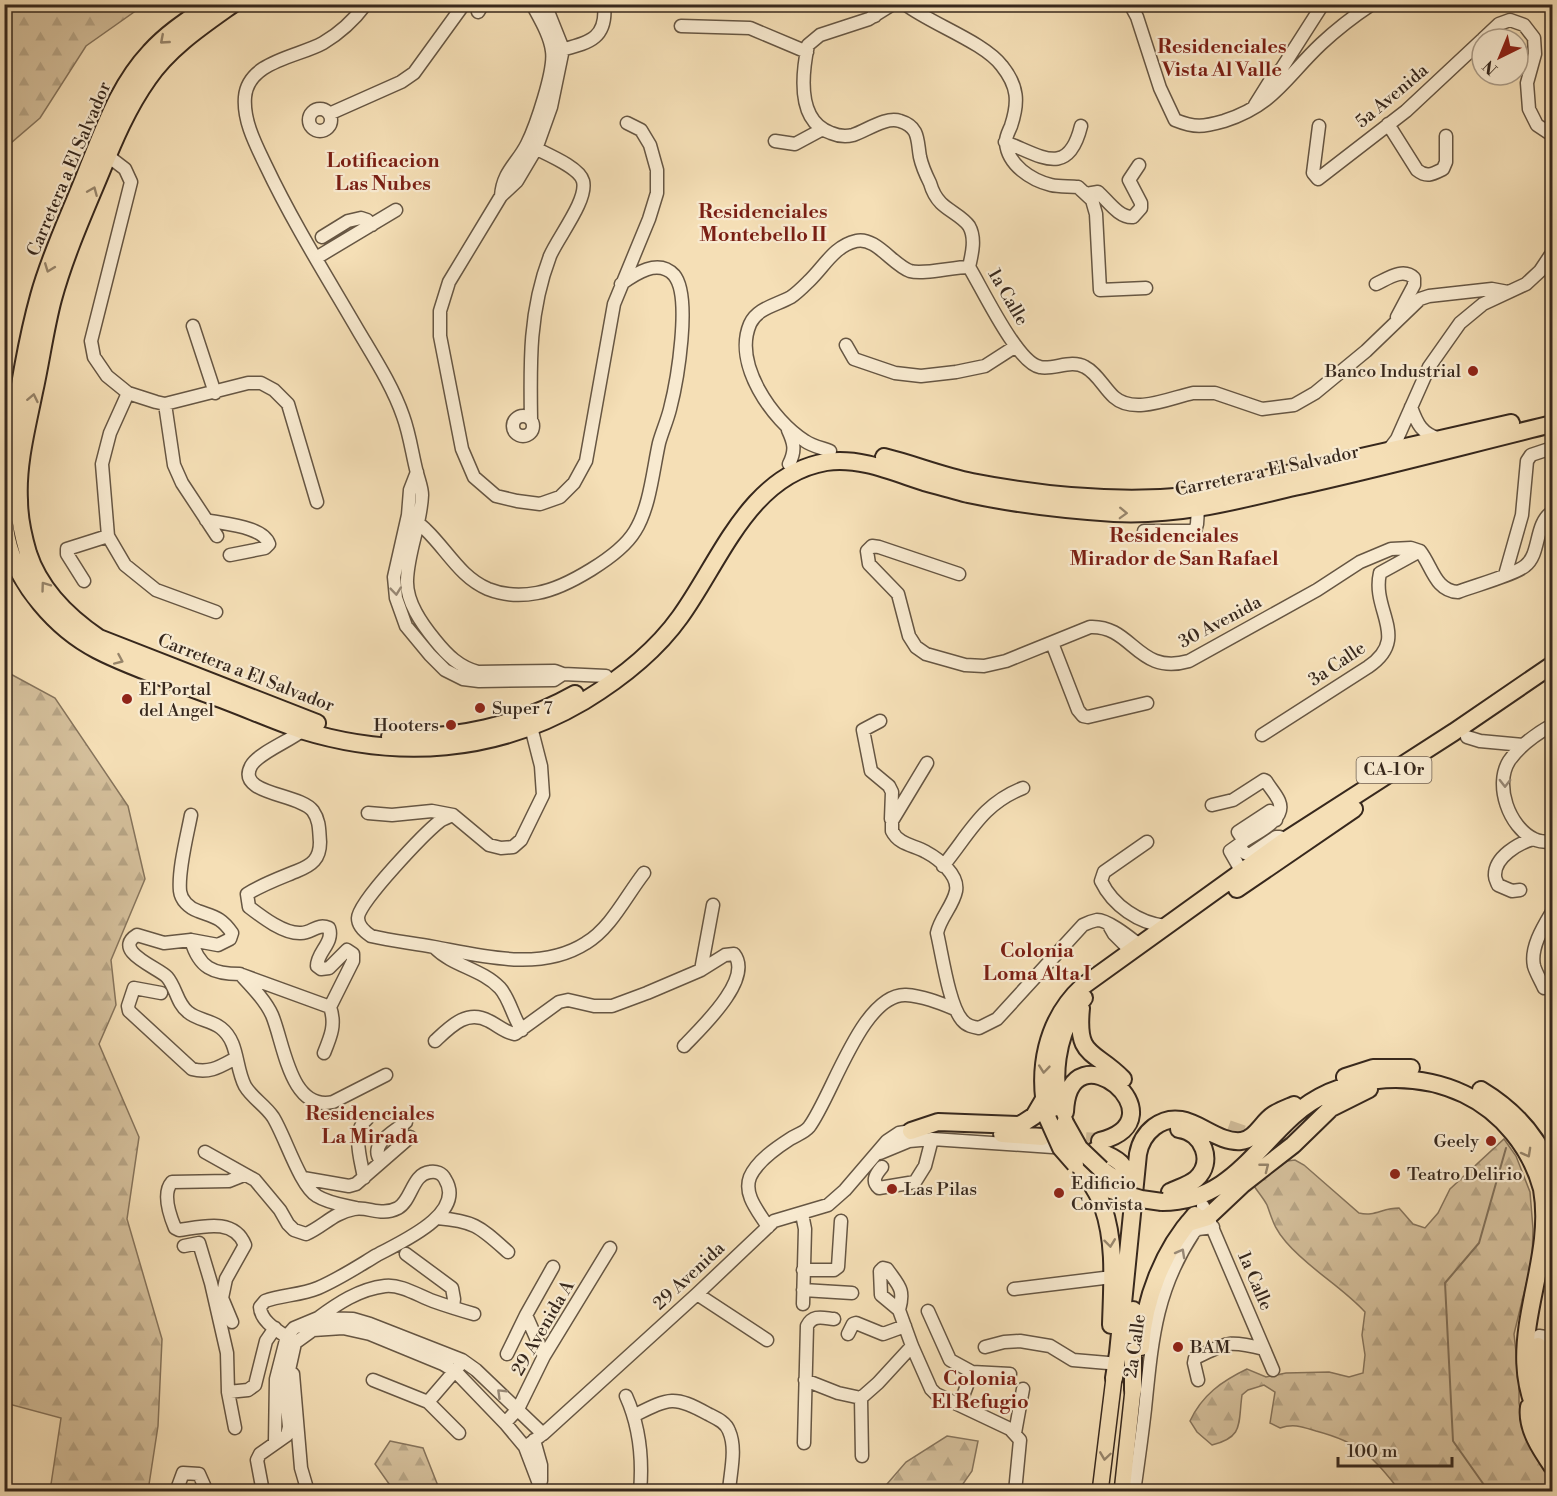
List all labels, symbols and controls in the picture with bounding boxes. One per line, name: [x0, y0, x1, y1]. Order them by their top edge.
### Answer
north arrow: [1470, 27, 1530, 87]
one-way arrow: [160, 32, 171, 43]
district label: Residenciales Vista Al Valle: [1157, 35, 1287, 83]
text: N: [1479, 55, 1502, 79]
street label: 5a Avenida: [1351, 58, 1434, 133]
street label: Carretera a El Salvador: [22, 78, 116, 260]
district label: Lotificacion Las Nubes: [326, 149, 440, 197]
one-way arrow: [86, 186, 98, 197]
district label: Residenciales Montebello II: [698, 200, 828, 248]
one-way arrow: [44, 261, 56, 272]
street label: 1a Calle: [983, 264, 1033, 330]
place label: Banco Industrial: [1324, 360, 1462, 383]
marker: Banco Industrial: [1466, 364, 1480, 378]
one-way arrow: [26, 393, 39, 403]
street label: Carretera a El Salvador: [1173, 440, 1361, 502]
one-way arrow: [1119, 507, 1128, 519]
district label: Residenciales Mirador de San Rafael: [1070, 524, 1279, 572]
one-way arrow: [41, 582, 52, 593]
one-way arrow: [389, 586, 402, 596]
street label: 30 Avenida: [1175, 590, 1266, 653]
street label: Carretera a El Salvador: [154, 629, 338, 717]
street label: 3a Calle: [1304, 637, 1370, 691]
one-way arrow: [112, 653, 123, 665]
place label: El Portal del Angel: [139, 678, 215, 722]
marker: El Portal del Angel: [120, 692, 134, 706]
place label: Super 7: [492, 697, 553, 720]
marker: Super 7: [473, 701, 487, 715]
place label: Hooters: [374, 714, 439, 737]
marker: Hooters: [444, 718, 458, 732]
road number: CA-1 Or: [1356, 757, 1432, 783]
one-way arrow: [1499, 779, 1511, 788]
district label: Colonia Loma Alta I: [983, 939, 1091, 987]
one-way arrow: [1038, 1064, 1051, 1073]
district label: Residenciales La Mirada: [305, 1102, 435, 1150]
place label: Geely: [1433, 1130, 1479, 1153]
marker: Geely: [1484, 1134, 1498, 1148]
one-way arrow: [1520, 1147, 1531, 1158]
one-way arrow: [1259, 1163, 1270, 1174]
place label: Teatro Delirio: [1407, 1163, 1523, 1186]
marker: Teatro Delirio: [1388, 1167, 1402, 1181]
place label: Edificio Convista: [1071, 1172, 1144, 1216]
place label: Las Pilas: [904, 1178, 977, 1201]
marker: Las Pilas: [885, 1182, 899, 1196]
marker: Edificio Convista: [1052, 1186, 1066, 1200]
street label: 29 Avenida: [648, 1236, 730, 1315]
one-way arrow: [1103, 1239, 1116, 1248]
one-way arrow: [1174, 1248, 1185, 1259]
street label: 1a Calle: [1232, 1248, 1278, 1314]
street label: 29 Avenida A: [506, 1276, 580, 1380]
street label: 2a Calle: [1119, 1313, 1151, 1379]
place label: BAM: [1189, 1336, 1230, 1359]
marker: BAM: [1171, 1340, 1185, 1354]
district label: Colonia El Refugio: [931, 1367, 1029, 1415]
one-way arrow: [497, 1389, 507, 1400]
scale bar: [1338, 1430, 1452, 1468]
text: 100 m: [1347, 1440, 1398, 1463]
one-way arrow: [1099, 1451, 1111, 1460]

